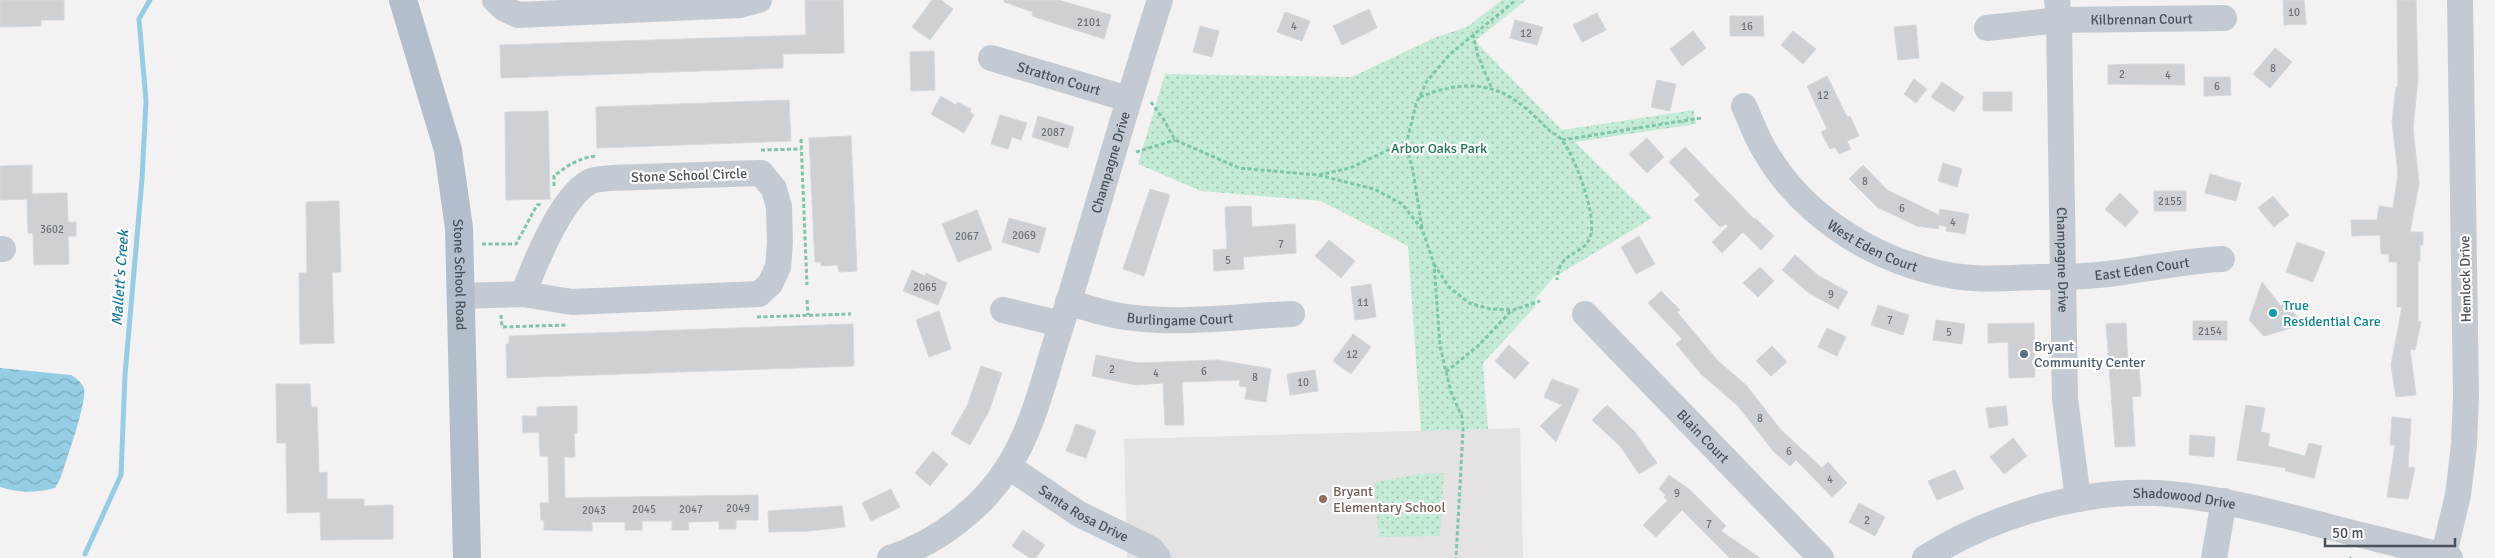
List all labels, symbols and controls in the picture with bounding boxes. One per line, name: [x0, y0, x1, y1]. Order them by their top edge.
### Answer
house number: 10: [2288, 6, 2300, 19]
street label: Kilbrennan Court: [2090, 10, 2193, 29]
house number: 2101: [1077, 16, 1101, 29]
house number: 4: [1291, 20, 1297, 33]
house number: 16: [1741, 20, 1753, 33]
house number: 12: [1520, 27, 1532, 40]
street label: Stratton Court: [1015, 58, 1103, 99]
house number: 8: [2270, 62, 2276, 75]
house number: 2: [2119, 68, 2125, 81]
house number: 4: [2165, 69, 2171, 82]
house number: 6: [2214, 80, 2220, 93]
house number: 12: [1817, 89, 1829, 102]
street label: Champagne Drive: [1088, 109, 1134, 215]
house number: 2087: [1041, 126, 1065, 139]
park label: Arbor Oaks Park: [1391, 140, 1487, 157]
street label: Stone School Circle: [631, 165, 747, 186]
house number: 8: [1862, 175, 1868, 188]
house number: 2155: [2158, 195, 2182, 208]
house number: 6: [1899, 202, 1905, 215]
street label: Champagne Drive: [2053, 207, 2072, 313]
street label: West Eden Court: [1824, 216, 1920, 276]
house number: 4: [1950, 216, 1956, 229]
street label: Stone School Road: [449, 218, 469, 330]
house number: 3602: [40, 223, 64, 236]
water label: Mallett's Creek: [108, 228, 132, 327]
house number: 2069: [1012, 229, 1036, 242]
house number: 2067: [955, 230, 979, 243]
street label: Hemlock Drive: [2456, 235, 2475, 323]
house number: 7: [1278, 238, 1284, 251]
house number: 5: [1225, 254, 1231, 267]
street label: East Eden Court: [2094, 254, 2191, 284]
house number: 2065: [913, 281, 937, 294]
house number: 9: [1828, 288, 1834, 301]
house number: 11: [1357, 296, 1369, 309]
place label: True Residential Care: [2283, 297, 2381, 330]
marker: True Residential Care: [2267, 307, 2279, 319]
street label: Burlingame Court: [1126, 309, 1234, 329]
house number: 7: [1887, 314, 1893, 327]
house number: 2154: [2198, 325, 2222, 338]
house number: 5: [1946, 326, 1952, 339]
place label: Bryant Community Center: [2034, 338, 2146, 371]
house number: 12: [1346, 348, 1358, 361]
marker: Bryant Community Center: [2018, 348, 2030, 360]
house number: 2: [1109, 363, 1115, 376]
house number: 6: [1201, 365, 1207, 378]
house number: 4: [1153, 367, 1159, 380]
house number: 8: [1252, 371, 1258, 384]
house number: 10: [1297, 376, 1309, 389]
street label: Blain Court: [1673, 406, 1733, 467]
house number: 8: [1757, 412, 1763, 425]
house number: 6: [1786, 445, 1792, 458]
house number: 4: [1827, 473, 1833, 486]
street label: Santa Rosa Drive: [1035, 481, 1131, 546]
place label: Bryant Elementary School: [1333, 483, 1446, 516]
street label: Shadowood Drive: [2133, 485, 2237, 513]
house number: 9: [1674, 487, 1680, 500]
marker: Bryant Elementary School: [1317, 493, 1329, 505]
house number: 2049: [726, 502, 750, 515]
house number: 2045: [632, 503, 656, 516]
house number: 2047: [679, 503, 703, 516]
house number: 2043: [582, 504, 606, 517]
house number: 2: [1864, 514, 1870, 527]
scale bar: [2325, 516, 2455, 548]
house number: 7: [1706, 518, 1712, 531]
text: 50 m: [2332, 524, 2363, 542]

